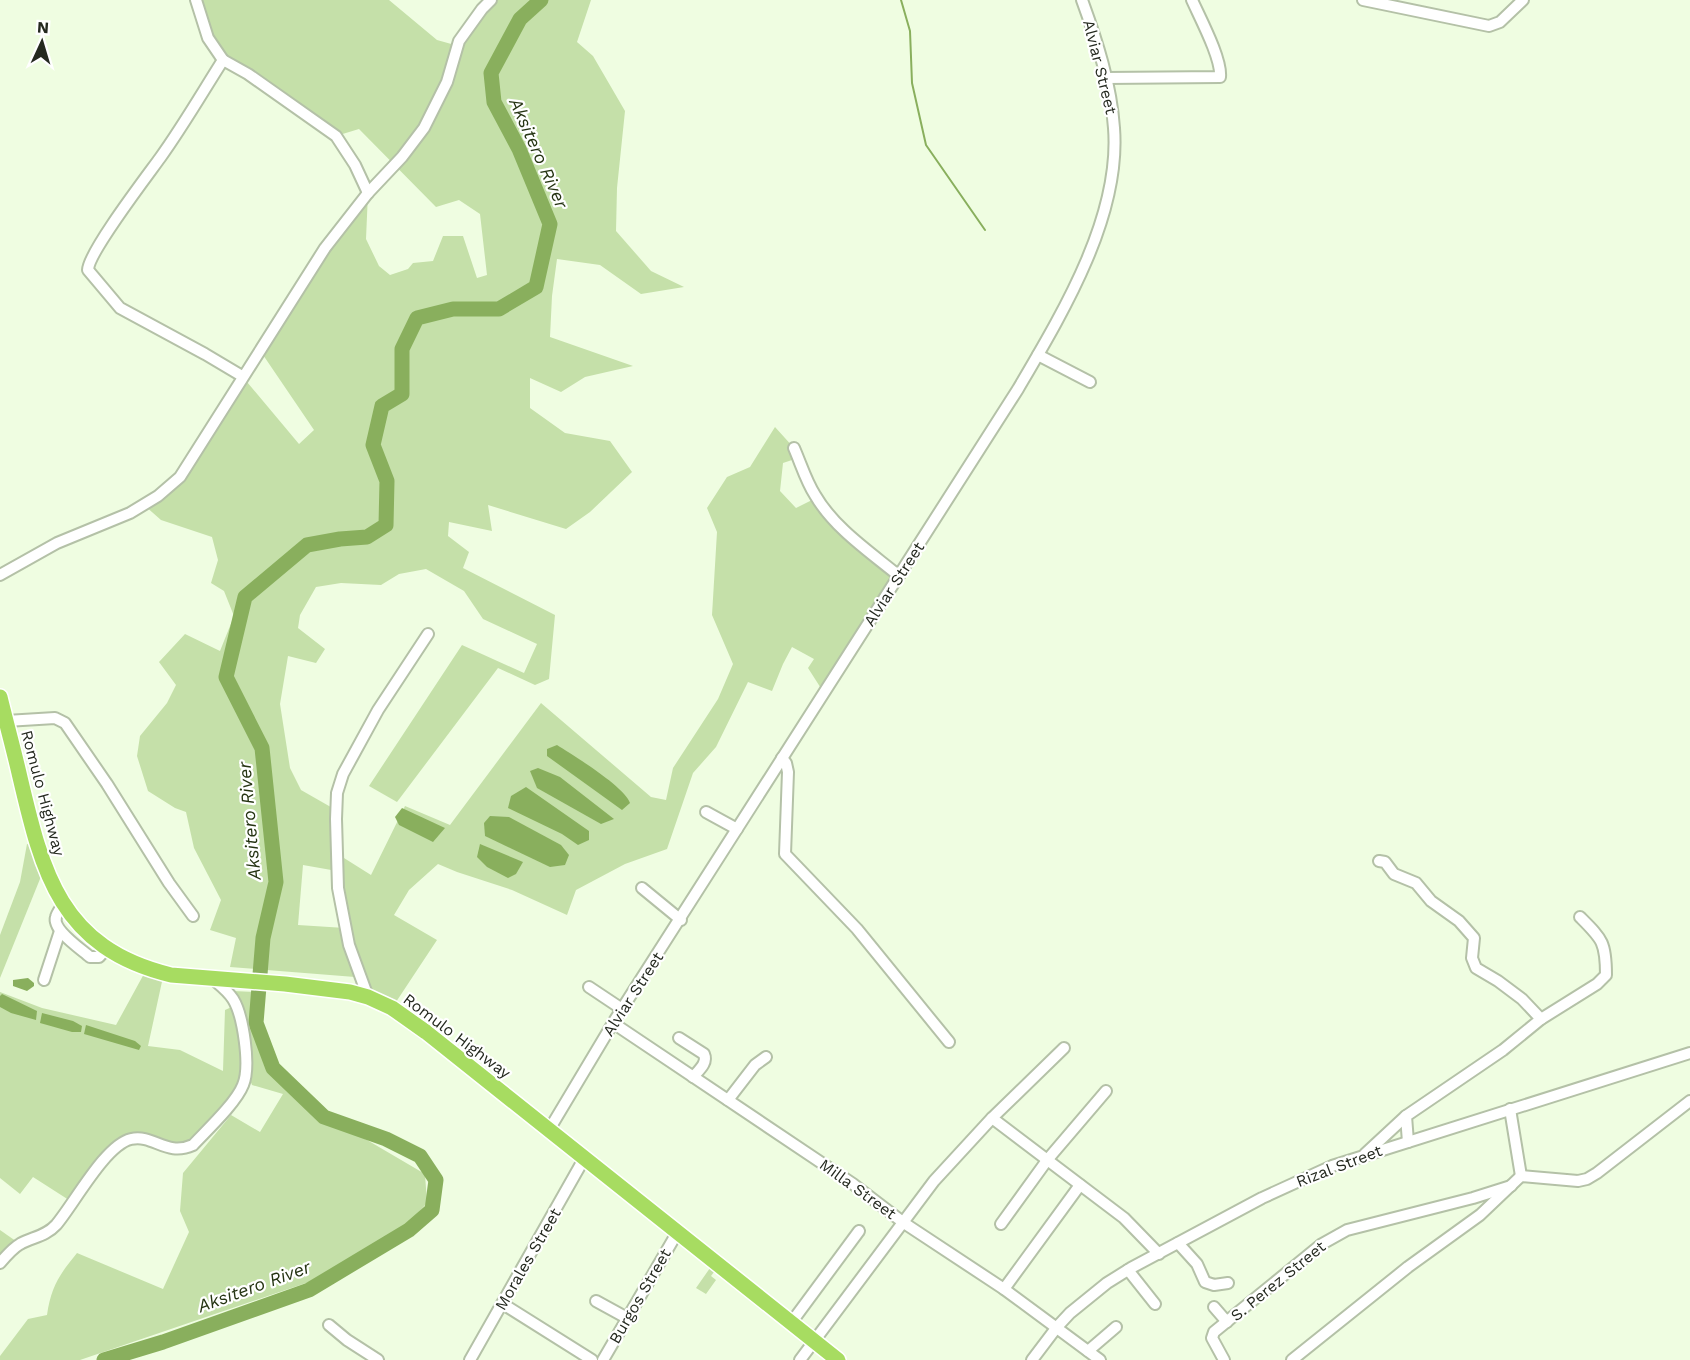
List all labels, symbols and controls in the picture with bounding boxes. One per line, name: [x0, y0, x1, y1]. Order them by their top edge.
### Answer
north arrow: [12, 12, 72, 72]
text: N: [36, 18, 50, 37]
street label: Alviar Street: [1079, 18, 1121, 116]
water label: Aksitero River: [505, 94, 573, 212]
street label: Alviar Street: [860, 538, 928, 630]
street label: Romulo Highway: [17, 728, 69, 859]
water label: Aksitero River: [233, 760, 265, 882]
street label: Alviar Street: [599, 948, 667, 1040]
street label: Romulo Highway: [400, 989, 515, 1083]
street label: Rizal Street: [1293, 1141, 1385, 1191]
street label: Milla Street: [816, 1155, 900, 1223]
street label: Morales Street: [491, 1204, 565, 1313]
street label: S. Perez Street: [1227, 1237, 1329, 1325]
street label: Burgos Street: [605, 1245, 675, 1347]
water label: Aksitero River: [194, 1256, 314, 1316]

